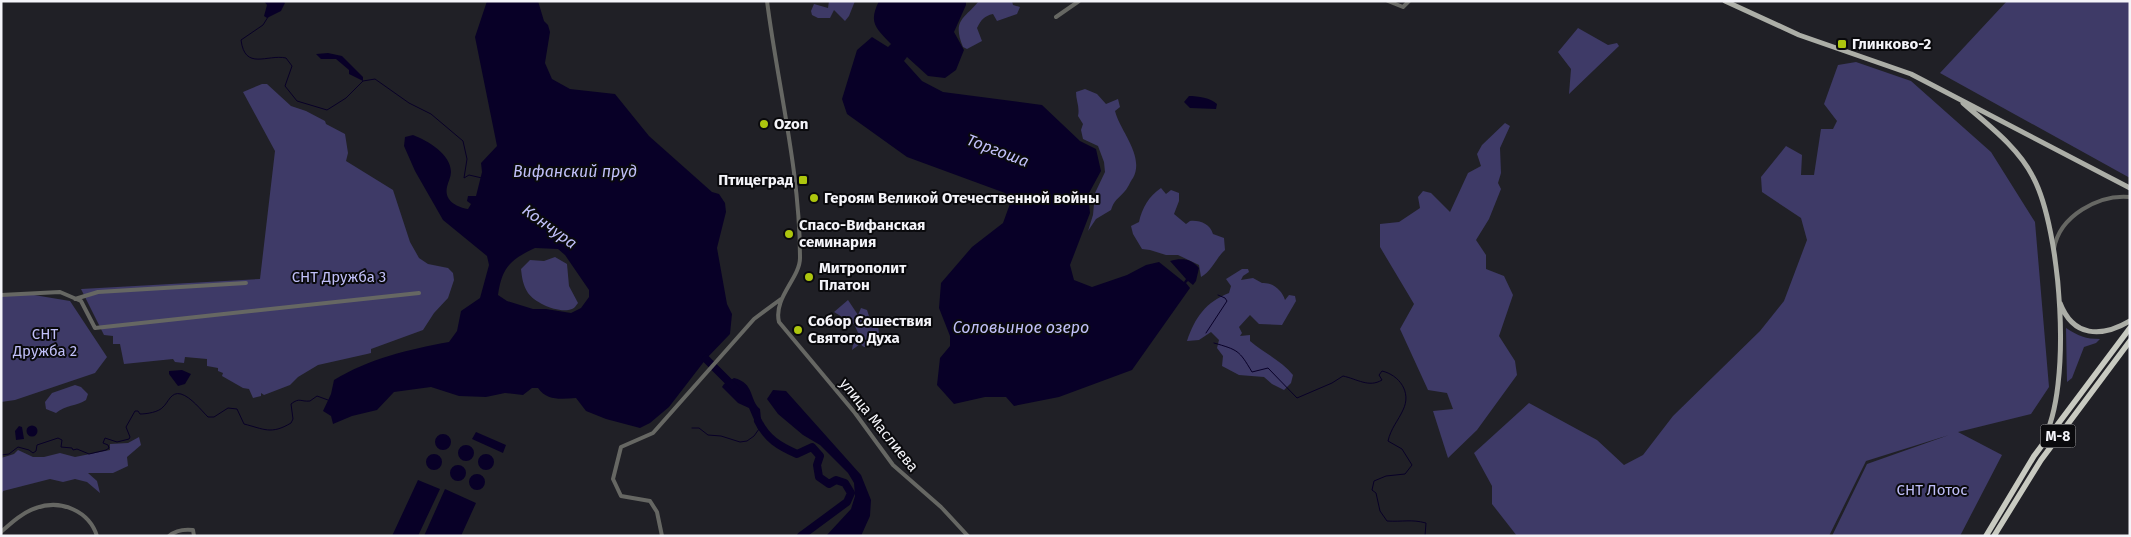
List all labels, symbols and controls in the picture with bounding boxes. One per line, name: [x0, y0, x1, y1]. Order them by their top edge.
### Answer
place label: Глинково-2: [1852, 35, 1932, 53]
marker: Глинково-2: [1836, 38, 1848, 50]
place label: Ozon: [774, 115, 808, 133]
marker: Ozon: [758, 118, 770, 130]
water label: Торгоша: [964, 130, 1032, 171]
water label: Вифанский пруд: [513, 162, 637, 181]
place label: Птицеград: [718, 171, 794, 189]
marker: Птицеград: [797, 174, 809, 186]
place label: Героям Великой Отечественной войны: [824, 189, 1100, 207]
marker: Героям Великой Отечественной войны: [808, 192, 820, 204]
water label: Кончура: [519, 200, 581, 253]
place label: Спасо-Вифанская семинария: [799, 216, 925, 251]
marker: Спасо-Вифанская семинария: [783, 228, 795, 240]
place label: Митрополит Платон: [819, 259, 907, 294]
park label: СНТ Дружба 3: [292, 268, 386, 286]
marker: Митрополит Платон: [803, 271, 815, 283]
place label: Собор Сошествия Святого Духа: [808, 312, 932, 347]
water label: Соловьиное озеро: [953, 318, 1089, 337]
marker: Собор Сошествия Святого Духа: [792, 324, 804, 336]
park label: СНТ Дружба 2: [12, 325, 77, 360]
street label: улица Маслиева: [836, 375, 922, 475]
road number: М-8: [2040, 424, 2076, 448]
park label: СНТ Лотос: [1897, 481, 1967, 499]

